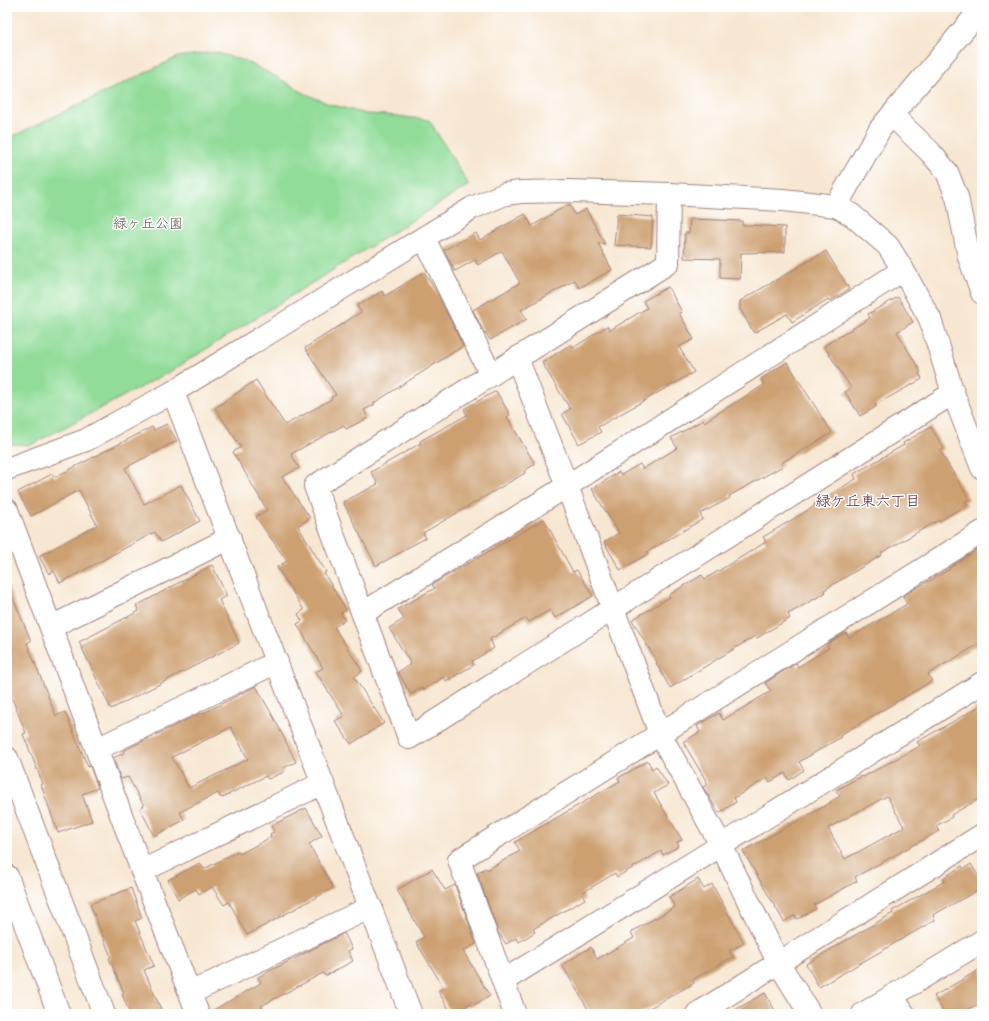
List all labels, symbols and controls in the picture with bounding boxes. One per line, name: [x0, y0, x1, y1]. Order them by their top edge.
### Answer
park label: 緑ヶ丘公園: [113, 215, 183, 233]
district label: 緑ケ丘東六丁目: [815, 492, 921, 512]

